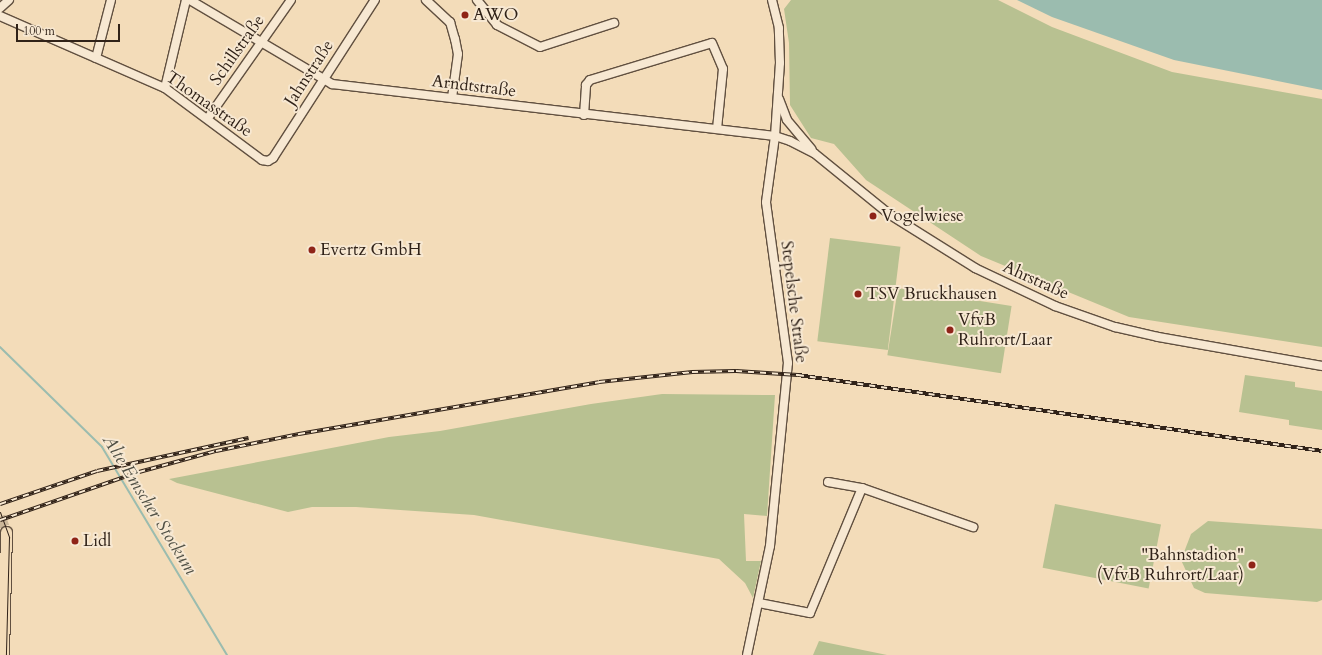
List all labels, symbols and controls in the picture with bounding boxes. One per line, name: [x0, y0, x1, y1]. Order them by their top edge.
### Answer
place label: AWO: [473, 5, 519, 25]
marker: AWO: [460, 10, 470, 20]
street label: Schillstraße: [205, 11, 269, 89]
scale bar: [18, 16, 122, 42]
text: 100 m: [23, 23, 55, 39]
street label: Jahnstraße: [280, 36, 338, 110]
street label: Thomasstraße: [162, 67, 256, 141]
street label: Arndtstraße: [431, 71, 517, 101]
place label: Vogelwiese: [881, 206, 964, 226]
marker: Vogelwiese: [868, 211, 878, 221]
place label: Evertz GmbH: [320, 240, 422, 260]
street label: Stepelsche Straße: [776, 240, 812, 364]
marker: Evertz GmbH: [307, 245, 317, 255]
street label: Ahrstraße: [1000, 256, 1072, 304]
place label: TSV Bruckhausen: [866, 284, 997, 304]
marker: TSV Bruckhausen: [853, 289, 863, 299]
place label: VfvB Ruhrort/Laar: [958, 310, 1052, 350]
marker: VfvB Ruhrort/Laar: [945, 325, 955, 335]
water label: Alte Emscher Stockum: [97, 431, 201, 579]
place label: Lidl: [83, 531, 111, 551]
marker: Lidl: [70, 536, 80, 546]
place label: "Bahnstadion" (VfvB Ruhrort/Laar): [1097, 545, 1244, 585]
marker: "Bahnstadion" (VfvB Ruhrort/Laar): [1247, 560, 1257, 570]

